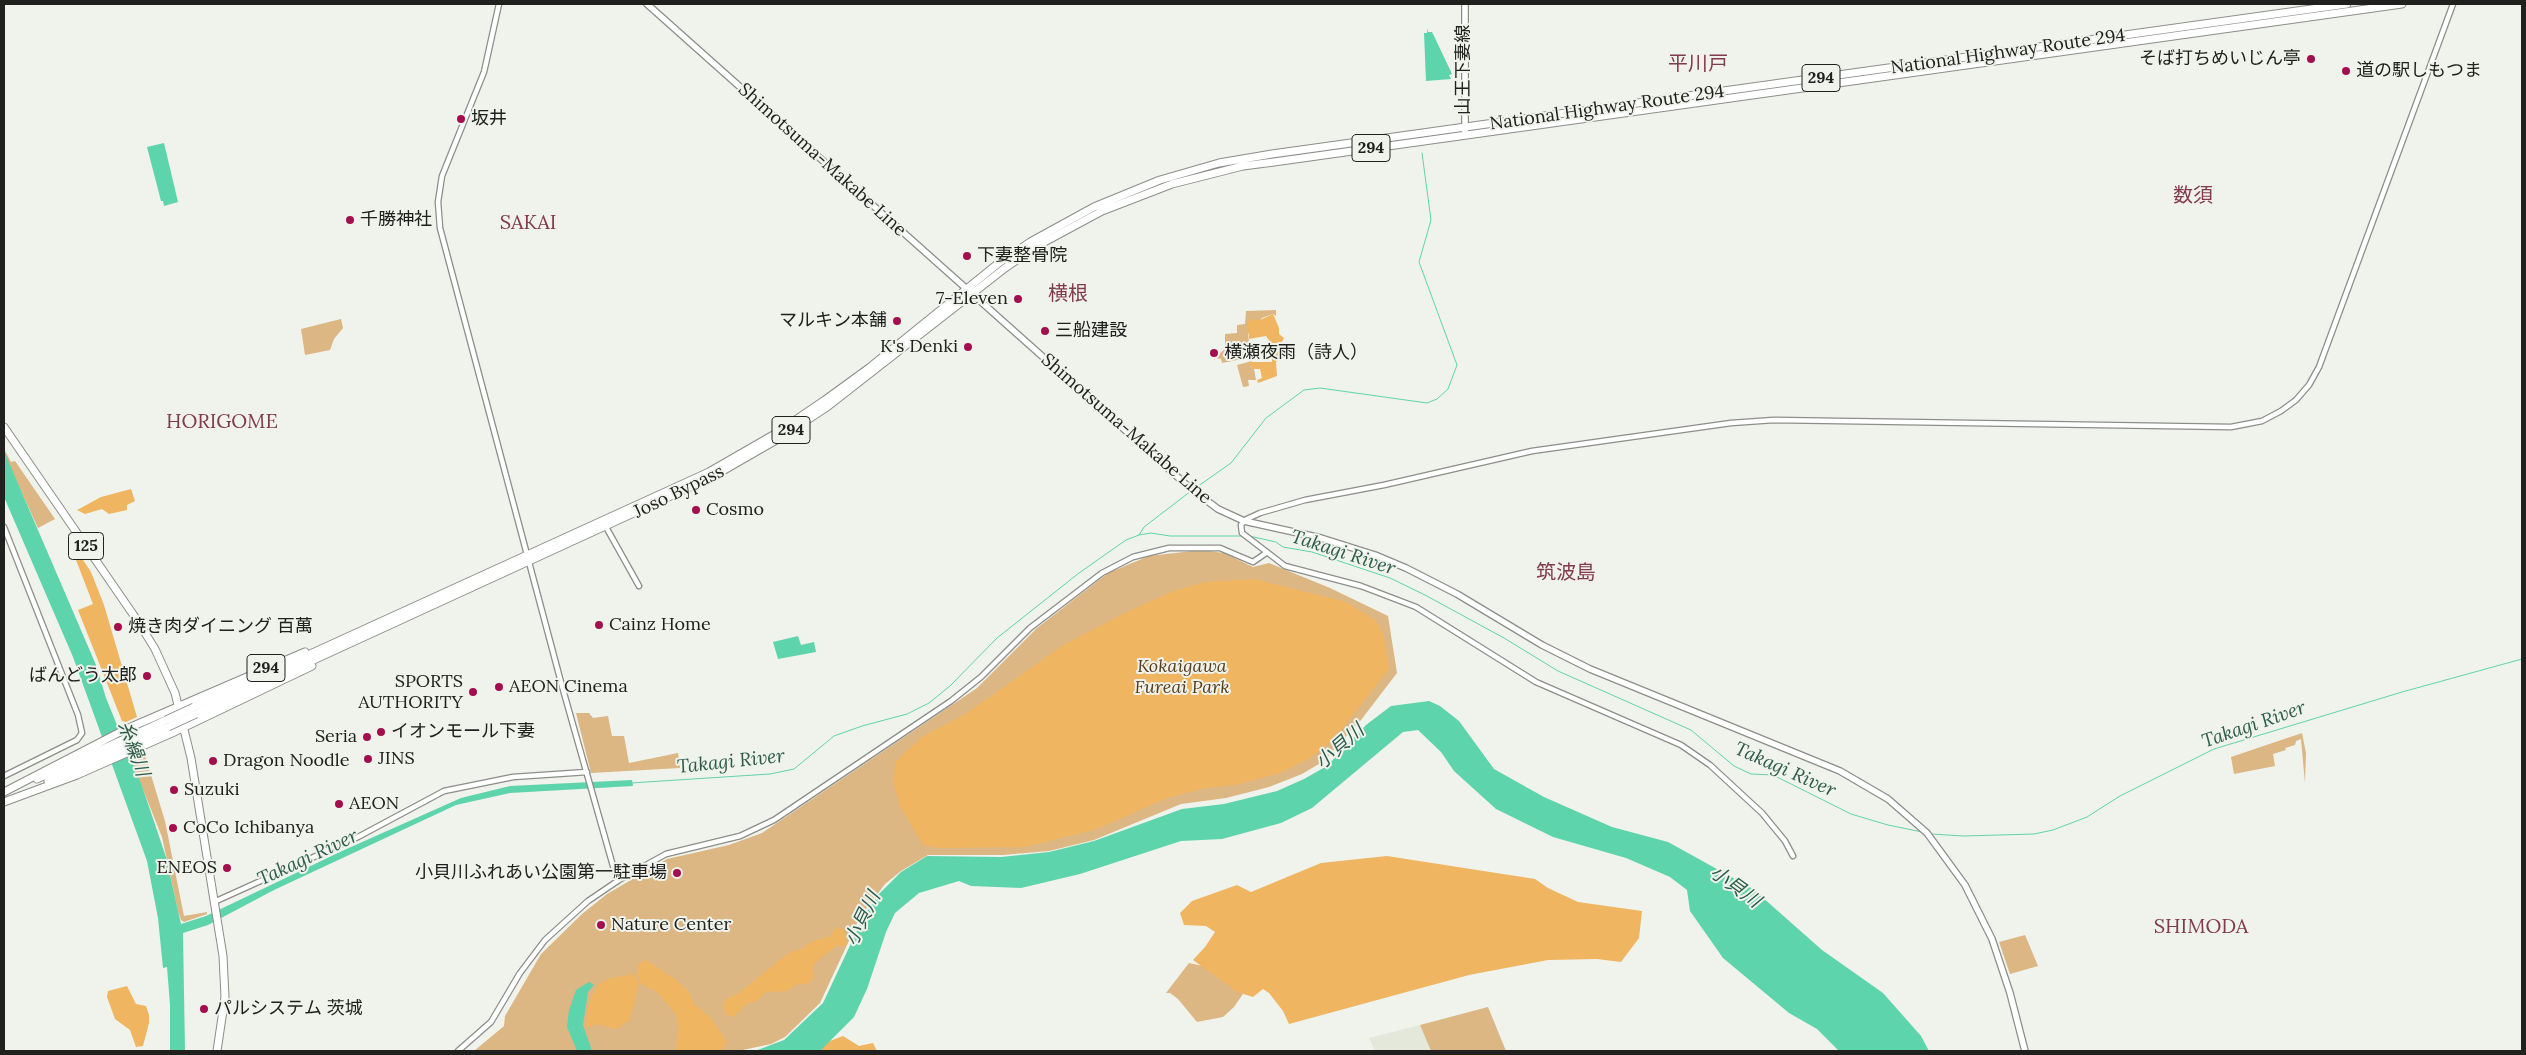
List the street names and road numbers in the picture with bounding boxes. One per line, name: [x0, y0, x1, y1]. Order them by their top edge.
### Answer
street label: 山王下妻線: [1453, 25, 1475, 115]
street label: National Highway Route 294: [1889, 25, 2127, 79]
road number: 294: [1802, 64, 1840, 92]
street label: Shimotsuma-Makabe Line: [734, 79, 910, 241]
street label: National Highway Route 294: [1488, 81, 1726, 135]
road number: 294: [1352, 134, 1390, 162]
street label: Shimotsuma-Makabe Line: [1036, 349, 1216, 509]
road number: 294: [772, 416, 810, 444]
street label: Joso Bypass: [630, 461, 728, 523]
road number: 125: [68, 532, 104, 560]
road number: 294: [247, 654, 285, 681]

